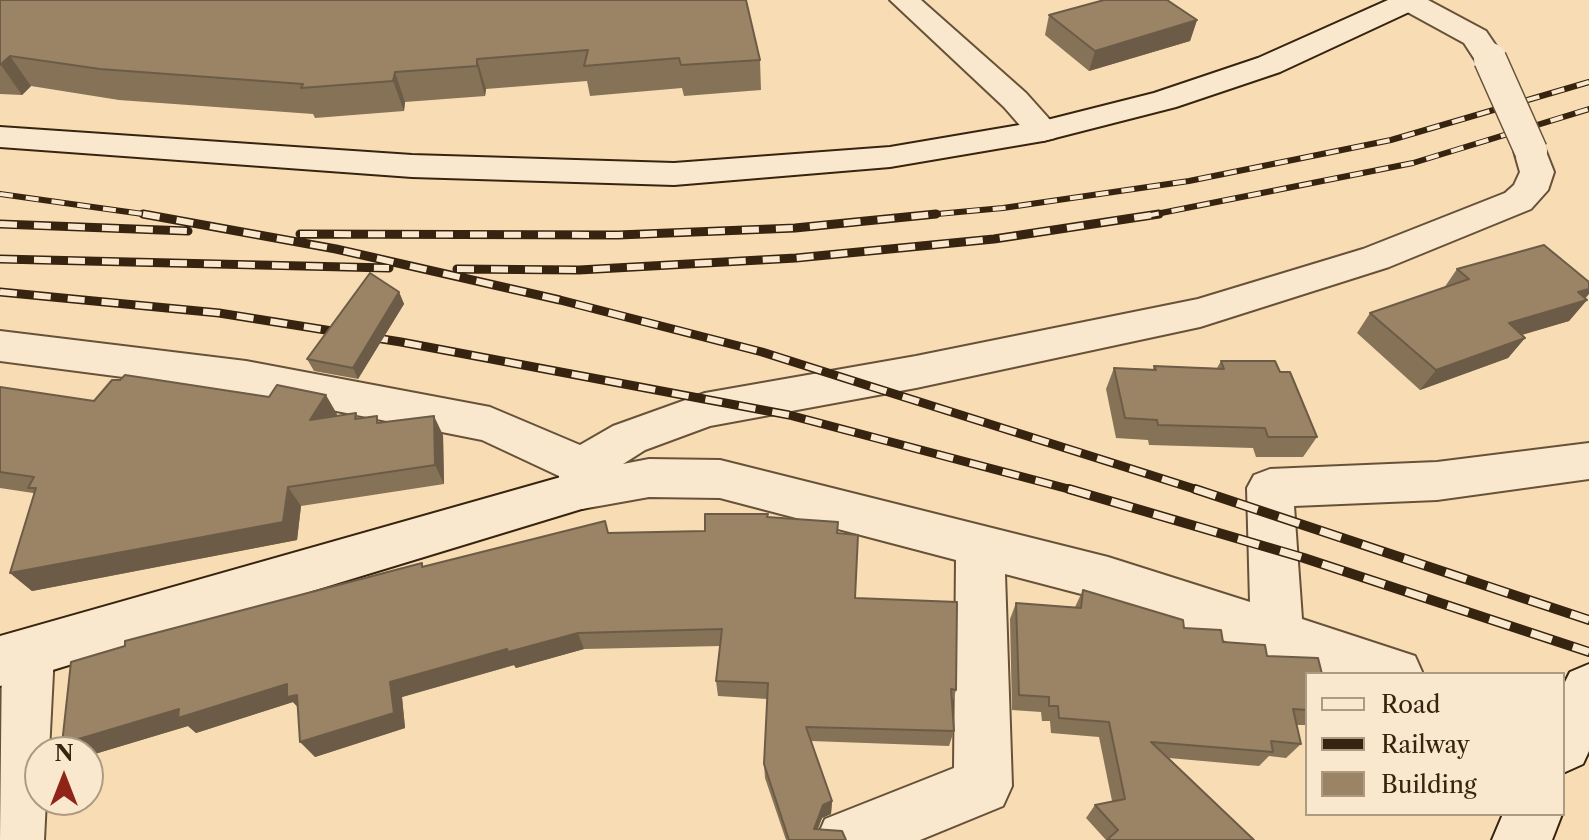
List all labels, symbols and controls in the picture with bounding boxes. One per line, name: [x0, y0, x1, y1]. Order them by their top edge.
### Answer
legend: [1305, 672, 1565, 816]
text: Road: [1381, 690, 1440, 719]
text: Railway: [1381, 730, 1470, 759]
north arrow: [24, 736, 104, 816]
text: N: [54, 740, 74, 767]
text: Building: [1381, 770, 1477, 799]

